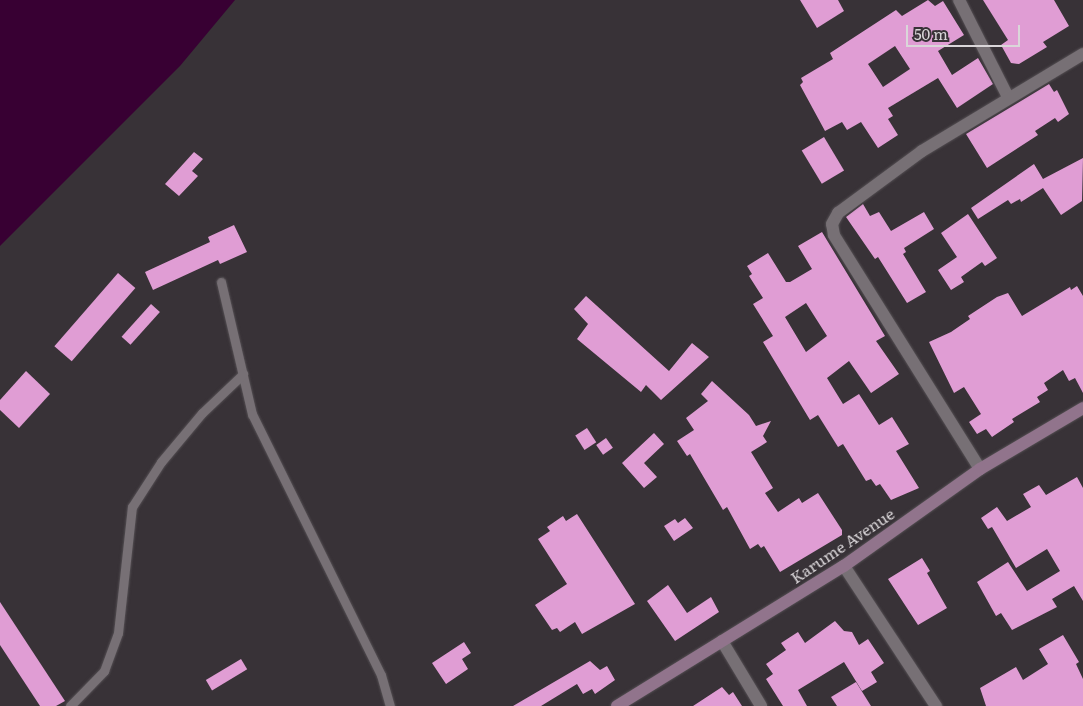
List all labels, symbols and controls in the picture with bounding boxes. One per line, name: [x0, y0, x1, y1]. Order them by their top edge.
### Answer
scale bar: [908, 15, 1022, 47]
text: 50 m: [914, 22, 948, 45]
street label: Karume Avenue: [786, 503, 898, 587]

